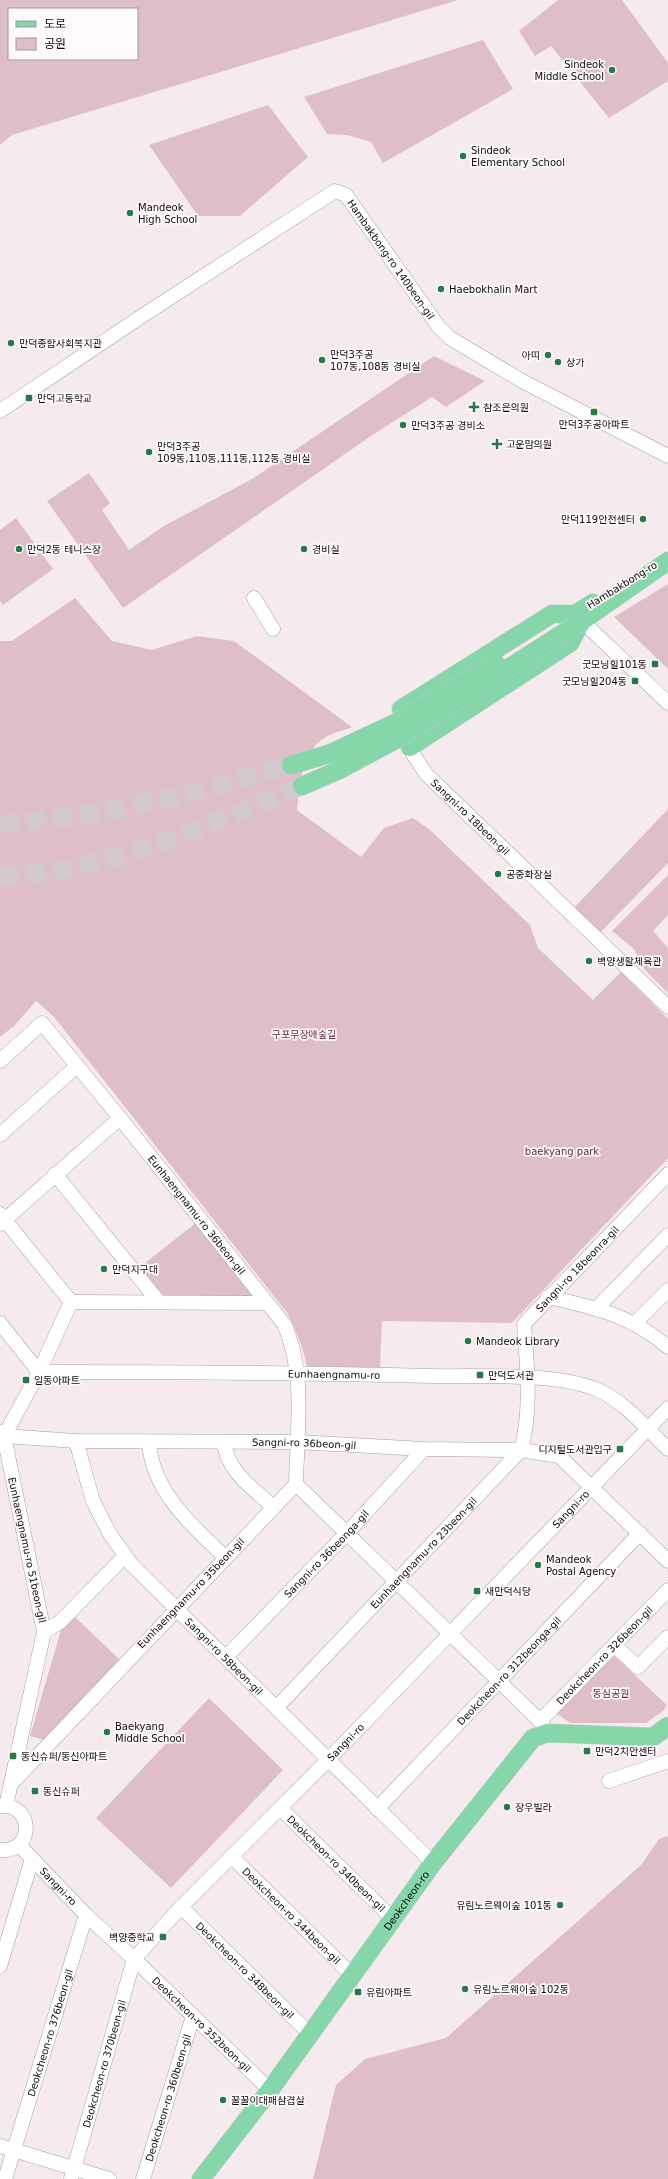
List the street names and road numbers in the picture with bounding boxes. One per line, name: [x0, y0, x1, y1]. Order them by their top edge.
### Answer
street label: Hambakbong-ro 140beon-gil: [345, 197, 437, 321]
street label: Hambakbong-ro: [585, 559, 659, 611]
street label: Sangni-ro 18beon-gil: [429, 777, 512, 857]
street label: Eunhaengnamu-ro 36beon-gil: [146, 1153, 248, 1276]
street label: Sangni-ro 18beonra-gil: [533, 1224, 621, 1314]
street label: Eunhaengnamu-ro: [288, 1368, 380, 1380]
street label: Sangni-ro 36beon-gil: [252, 1436, 357, 1451]
street label: Eunhaengnamu-ro 51beon-gil: [6, 1476, 48, 1624]
street label: Sangni-ro: [550, 1488, 591, 1530]
street label: Eunhaengnamu-ro 23beon-gil: [368, 1495, 479, 1611]
street label: Sangni-ro 36beonga-gil: [282, 1508, 371, 1600]
street label: Eunhaengnamu-ro 35beon-gil: [135, 1536, 247, 1650]
street label: Deokcheon-ro 326beon-gil: [554, 1604, 655, 1707]
street label: Deokcheon-ro 312beonga-gil: [455, 1614, 563, 1727]
street label: Sangni-ro 58beon-gil: [183, 1615, 265, 1697]
street label: Sangni-ro: [325, 1721, 366, 1763]
street label: Deokcheon-ro 340beon-gil: [285, 1813, 388, 1914]
street label: Sangni-ro: [38, 1865, 79, 1907]
street label: Deokcheon-ro 344beon-gil: [240, 1865, 343, 1966]
street label: Deokcheon-ro: [381, 1869, 431, 1932]
street label: Deokcheon-ro 348beon-gil: [194, 1920, 296, 2021]
street label: Deokcheon-ro 376beon-gil: [25, 1968, 75, 2098]
street label: Deokcheon-ro 352beon-gil: [150, 1974, 253, 2074]
street label: Deokcheon-ro 370beon-gil: [80, 1998, 128, 2129]
street label: Deokcheon-ro 360beon-gil: [143, 2033, 193, 2163]

